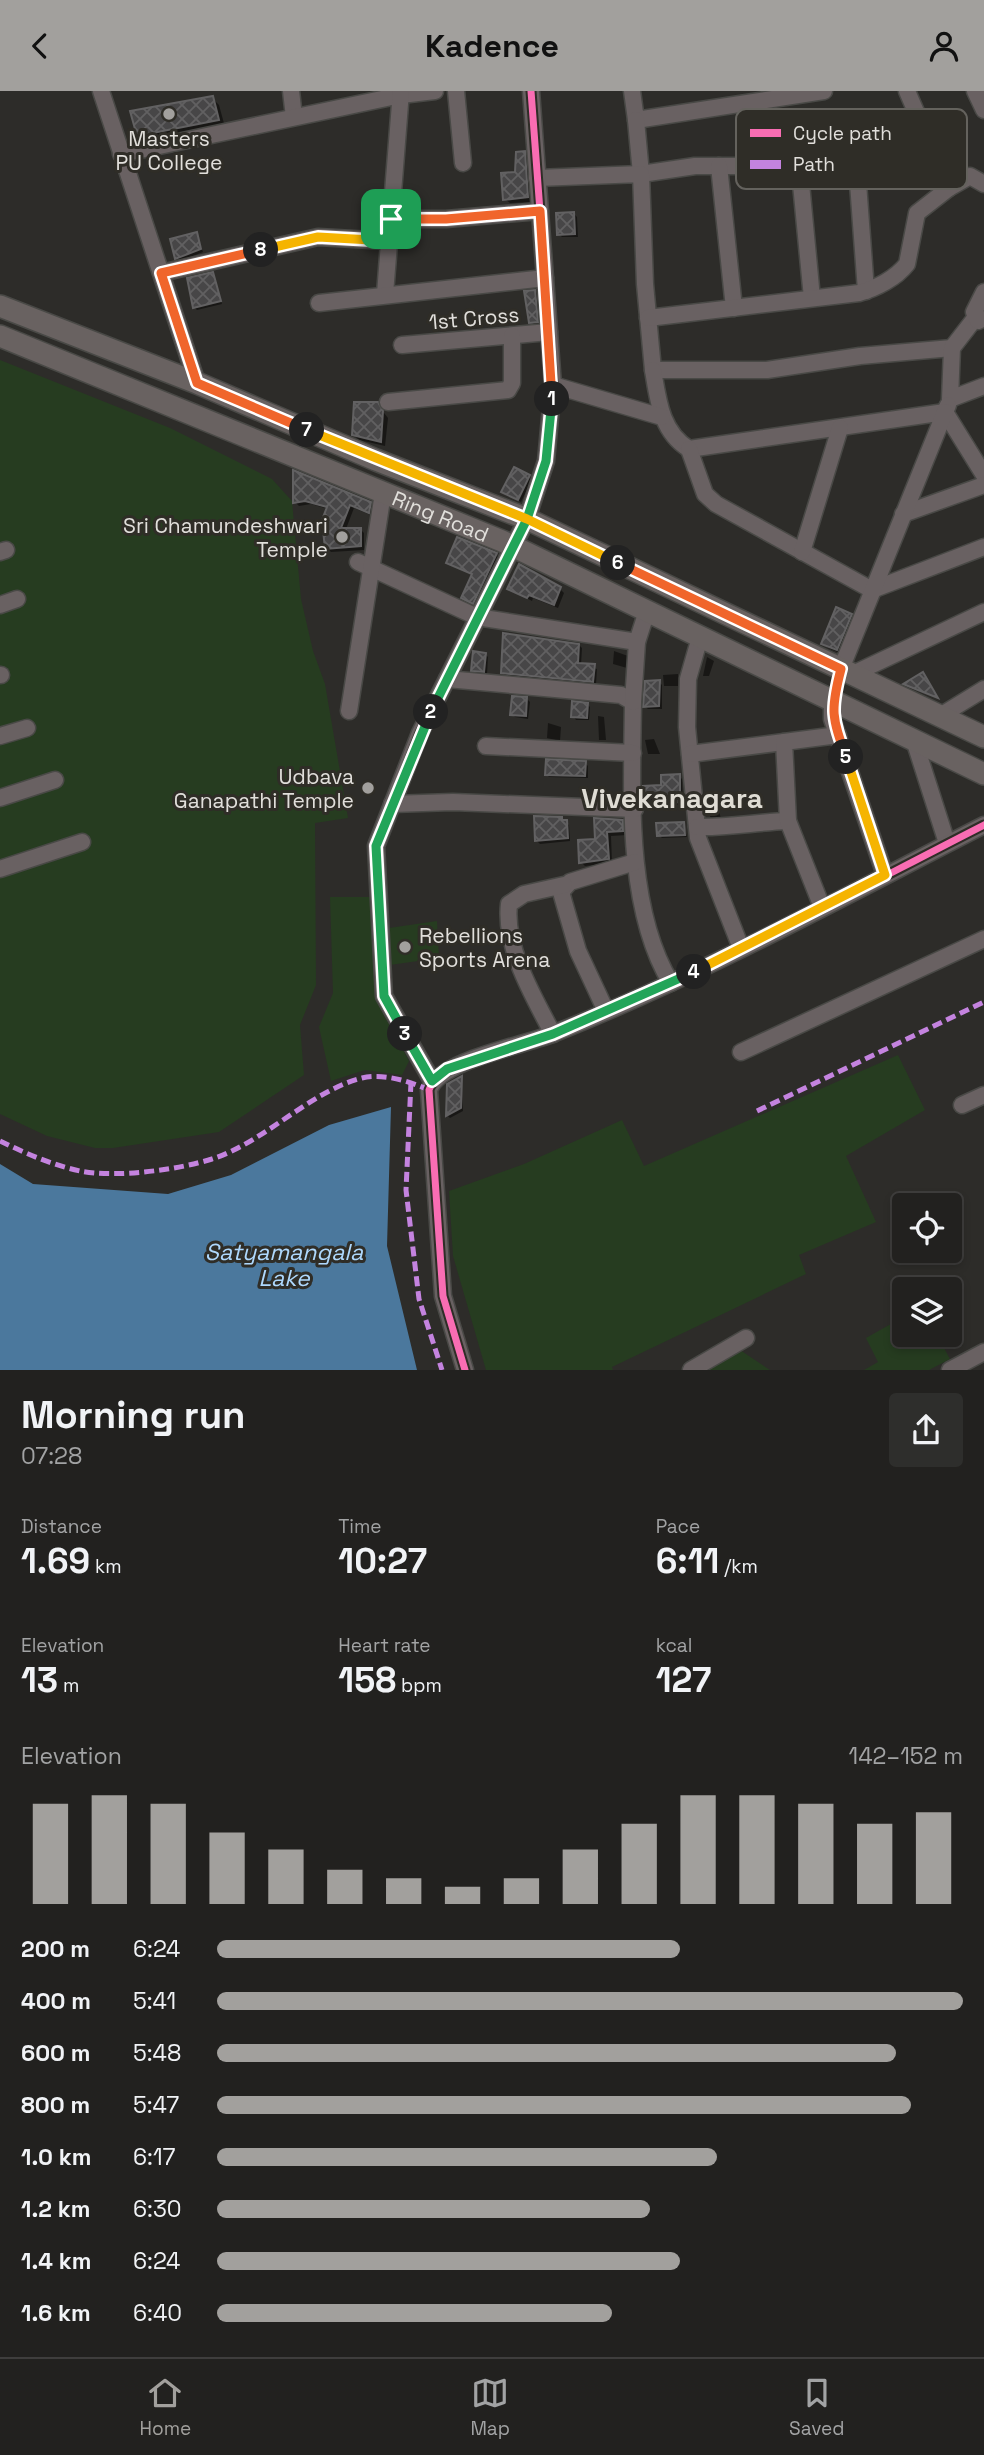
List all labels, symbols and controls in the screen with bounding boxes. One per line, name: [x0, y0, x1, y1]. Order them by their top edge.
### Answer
text: Kadence: [425, 26, 559, 66]
icon: back: [21, 27, 59, 65]
icon: person: [925, 27, 963, 65]
marker: Masters PU College: [161, 106, 177, 122]
legend: [736, 109, 967, 189]
text: Cycle path: [793, 121, 892, 146]
place label: Masters PU College: [115, 125, 223, 176]
text: Path: [793, 152, 835, 177]
pin: [361, 189, 421, 249]
icon: arrive: [372, 200, 410, 238]
pin: 8: [244, 233, 278, 267]
text: 8: [255, 237, 266, 262]
street label: 1st Cross: [428, 301, 520, 335]
pin: 1: [534, 381, 570, 417]
text: 1: [547, 386, 556, 411]
pin: 7: [290, 413, 324, 447]
text: 7: [301, 417, 312, 442]
street label: Ring Road: [388, 484, 493, 548]
place label: Sri Chamundeshwari Temple: [123, 512, 328, 563]
marker: Sri Chamundeshwari Temple: [334, 529, 350, 545]
pin: 6: [600, 545, 636, 581]
text: 6: [612, 550, 623, 575]
pin: 2: [414, 695, 448, 729]
text: 2: [425, 699, 436, 724]
pin: 5: [828, 739, 864, 775]
text: 5: [840, 744, 851, 769]
place label: Udbava Ganapathi Temple: [174, 763, 354, 814]
marker: Udbava Ganapathi Temple: [360, 780, 376, 796]
district label: Vivekanagara: [581, 780, 763, 816]
place label: Rebellions Sports Arena: [419, 922, 550, 973]
marker: Rebellions Sports Arena: [397, 939, 413, 955]
pin: 4: [676, 955, 712, 989]
text: 4: [687, 959, 700, 984]
pin: 3: [388, 1017, 422, 1051]
text: 3: [399, 1021, 410, 1046]
map controls: [892, 1193, 962, 1347]
button: locate: [892, 1193, 962, 1263]
water label: Satyamangala Lake: [205, 1237, 364, 1293]
button: layers: [892, 1277, 962, 1347]
text: Morning run: [21, 1391, 246, 1439]
button: share: [889, 1393, 963, 1467]
text: 07:28: [21, 1441, 82, 1471]
text: Distance: [21, 1514, 102, 1539]
text: Time: [338, 1514, 382, 1539]
text: Pace: [656, 1514, 700, 1539]
text: 1.69: [21, 1539, 90, 1583]
text: 10:27: [338, 1539, 427, 1583]
text: 6:11: [656, 1539, 719, 1583]
text: km: [90, 1554, 122, 1579]
text: /km: [719, 1554, 758, 1579]
text: Elevation: [21, 1633, 104, 1658]
text: Heart rate: [338, 1633, 431, 1658]
text: kcal: [656, 1633, 692, 1658]
text: 13: [21, 1658, 58, 1702]
text: 158: [338, 1658, 396, 1702]
text: 127: [656, 1658, 711, 1702]
text: m: [58, 1673, 79, 1698]
text: bpm: [396, 1673, 442, 1698]
text: Elevation: [21, 1741, 122, 1771]
text: 142–152 m: [849, 1741, 963, 1771]
text: 200 m: [21, 1934, 90, 1964]
text: 6:24: [133, 1934, 180, 1964]
text: 400 m: [21, 1986, 91, 2016]
text: 5:41: [133, 1986, 176, 2016]
text: 600 m: [21, 2038, 91, 2068]
text: 5:48: [133, 2038, 181, 2068]
text: 800 m: [21, 2090, 90, 2120]
text: 5:47: [133, 2090, 179, 2120]
text: 1.0 km: [21, 2142, 91, 2172]
text: 6:17: [133, 2142, 175, 2172]
text: 1.2 km: [21, 2194, 90, 2224]
text: 6:30: [133, 2194, 182, 2224]
text: 1.4 km: [21, 2246, 91, 2276]
text: 6:24: [133, 2246, 180, 2276]
text: 1.6 km: [21, 2298, 91, 2328]
text: 6:40: [133, 2298, 182, 2328]
tab: Home: [140, 2374, 191, 2441]
tab: Map: [470, 2374, 510, 2441]
tab: Saved: [789, 2374, 844, 2441]

